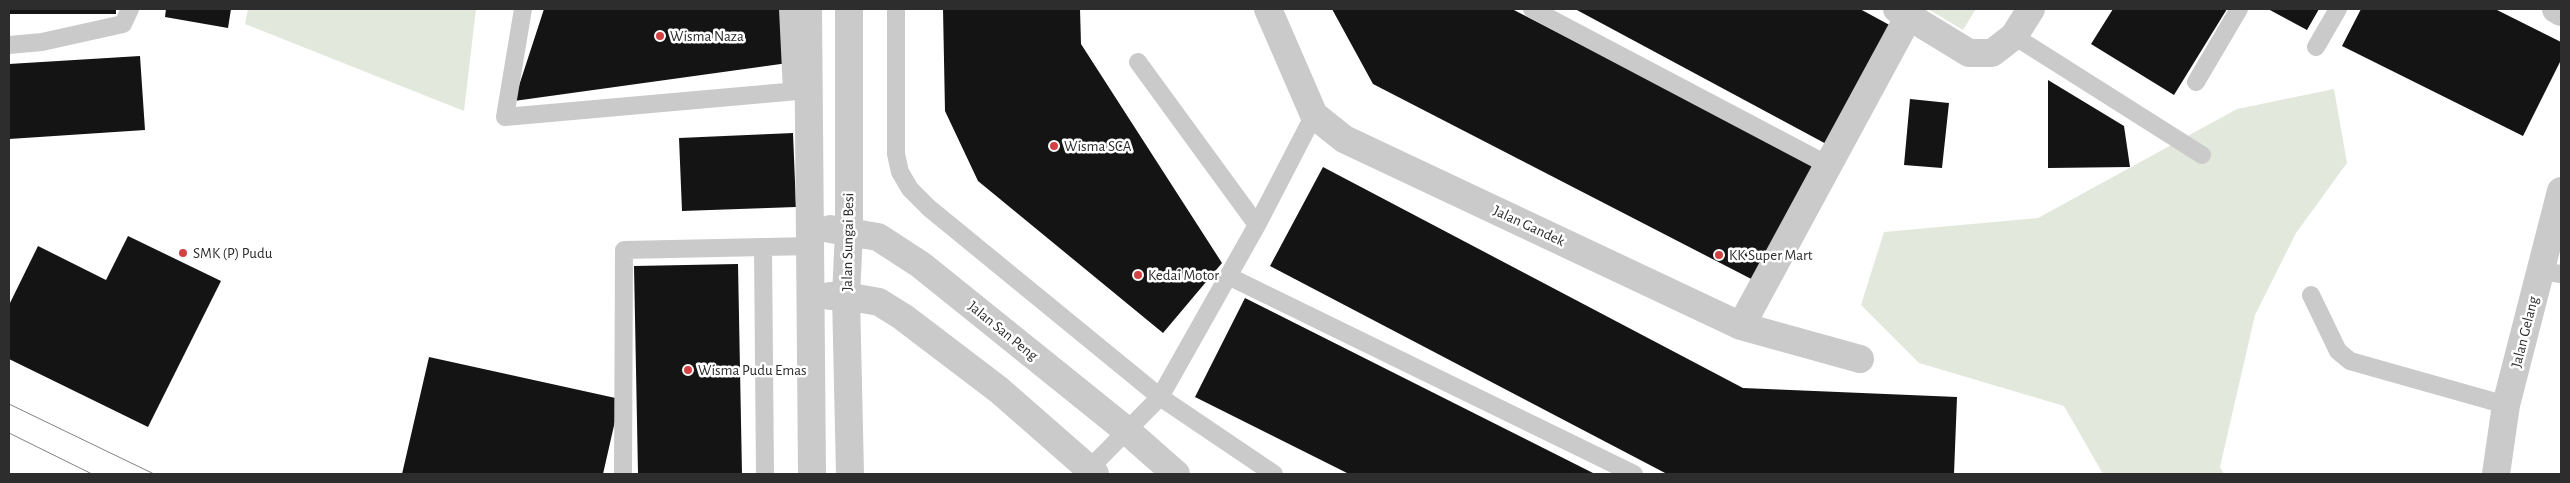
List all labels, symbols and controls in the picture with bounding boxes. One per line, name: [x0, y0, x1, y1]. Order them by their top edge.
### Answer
place label: Wisma Naza: [670, 27, 744, 45]
marker: Wisma Naza: [654, 30, 666, 42]
place label: Wisma SCA: [1064, 137, 1132, 155]
marker: Wisma SCA: [1048, 140, 1060, 152]
street label: Jalan Sungai Besi: [838, 193, 858, 291]
street label: Jalan Gandek: [1490, 202, 1568, 250]
place label: SMK (P) Pudu: [193, 244, 272, 262]
place label: KK Super Mart: [1729, 246, 1813, 264]
marker: SMK (P) Pudu: [177, 247, 189, 259]
marker: KK Super Mart: [1713, 249, 1725, 261]
place label: Kedai Motor: [1148, 266, 1219, 284]
marker: Kedai Motor: [1132, 269, 1144, 281]
street label: Jalan Gelang: [2507, 294, 2543, 370]
street label: Jalan San Peng: [964, 297, 1042, 365]
place label: Wisma Pudu Emas: [698, 361, 807, 379]
marker: Wisma Pudu Emas: [682, 364, 694, 376]

